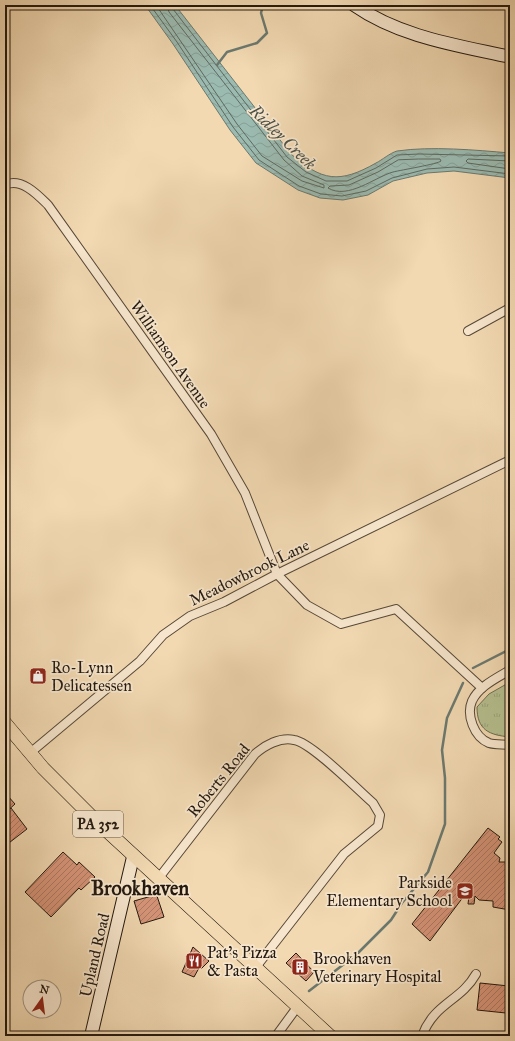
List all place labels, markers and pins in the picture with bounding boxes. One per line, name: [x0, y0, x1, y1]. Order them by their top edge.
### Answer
place label: Ro-Lynn Delicatessen: [51, 658, 132, 695]
shop icon: Ro-Lynn Delicatessen: [28, 666, 48, 686]
place label: Parkside Elementary School: [326, 873, 453, 910]
school or university icon: Parkside Elementary School: [455, 881, 475, 901]
place label: Pat's Pizza & Pasta: [207, 943, 277, 980]
place label: Brookhaven Veterinary Hospital: [312, 949, 442, 986]
restaurant icon: Pat's Pizza & Pasta: [184, 951, 204, 971]
building icon: Brookhaven Veterinary Hospital: [290, 957, 310, 977]

